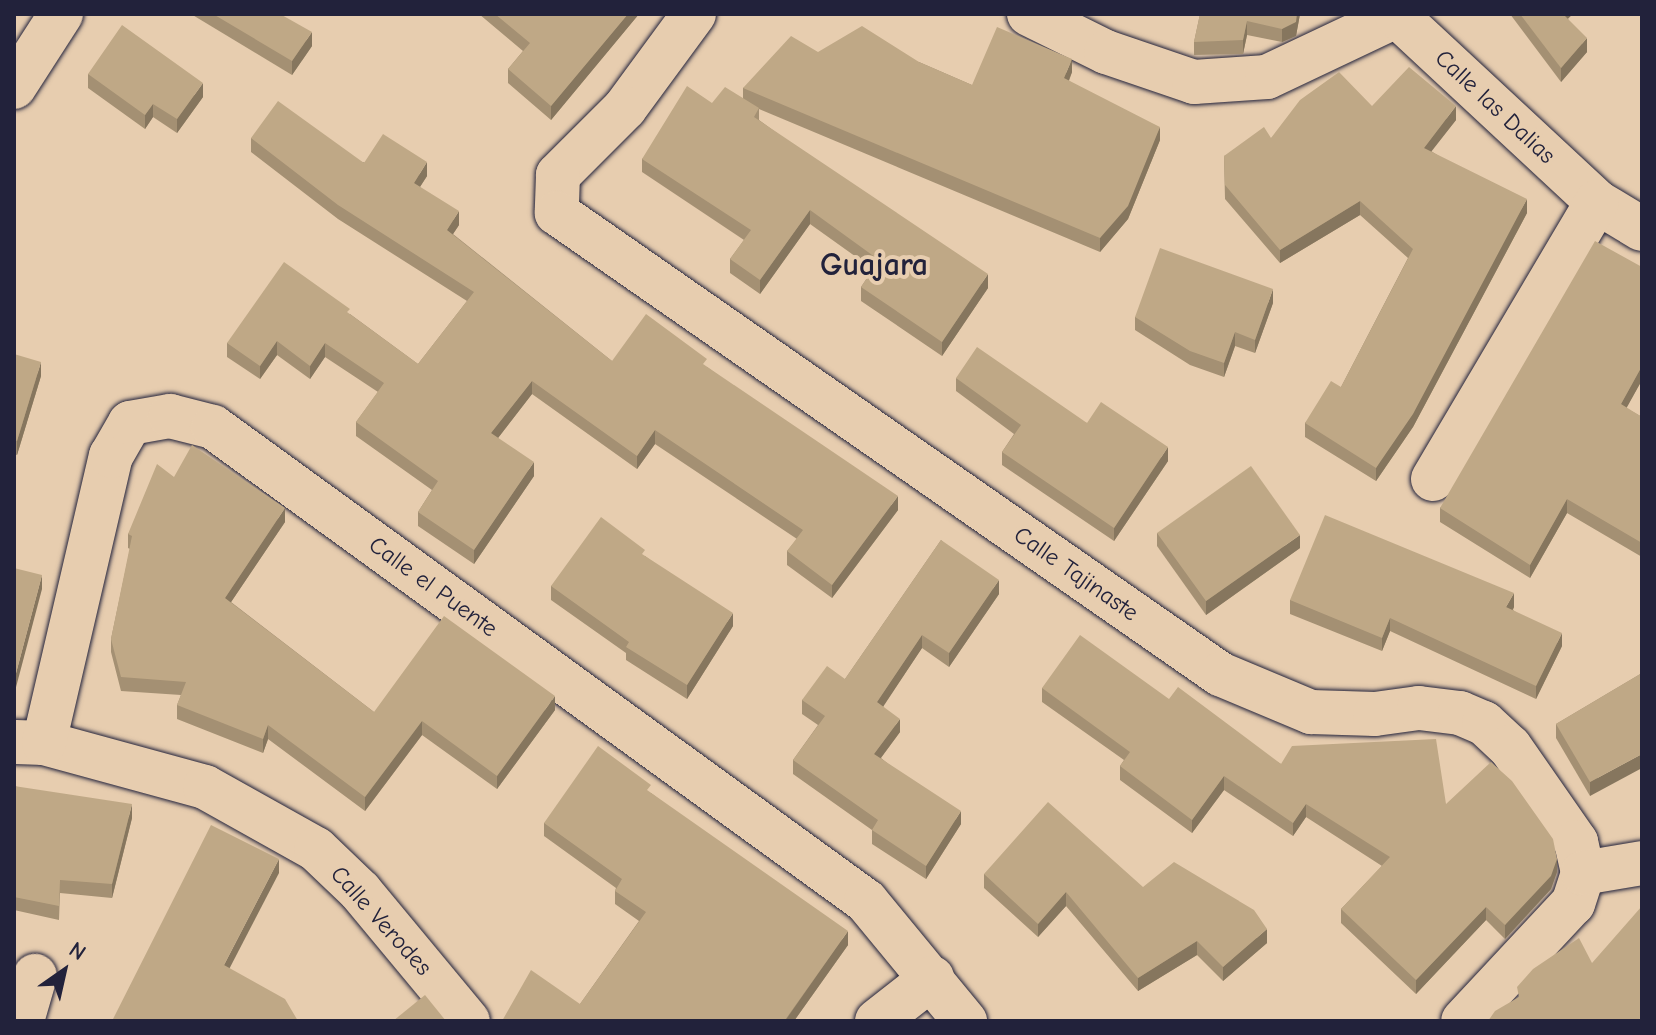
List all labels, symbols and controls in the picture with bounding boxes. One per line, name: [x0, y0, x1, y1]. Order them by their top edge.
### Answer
street label: Calle las Dalias: [1429, 44, 1561, 170]
district label: Guajara: [820, 246, 928, 284]
street label: Calle Tajinaste: [1008, 521, 1144, 627]
street label: Calle el Puente: [363, 531, 503, 643]
street label: Calle Verodes: [324, 860, 438, 982]
north arrow: [24, 931, 104, 1011]
text: N: [64, 936, 91, 966]

